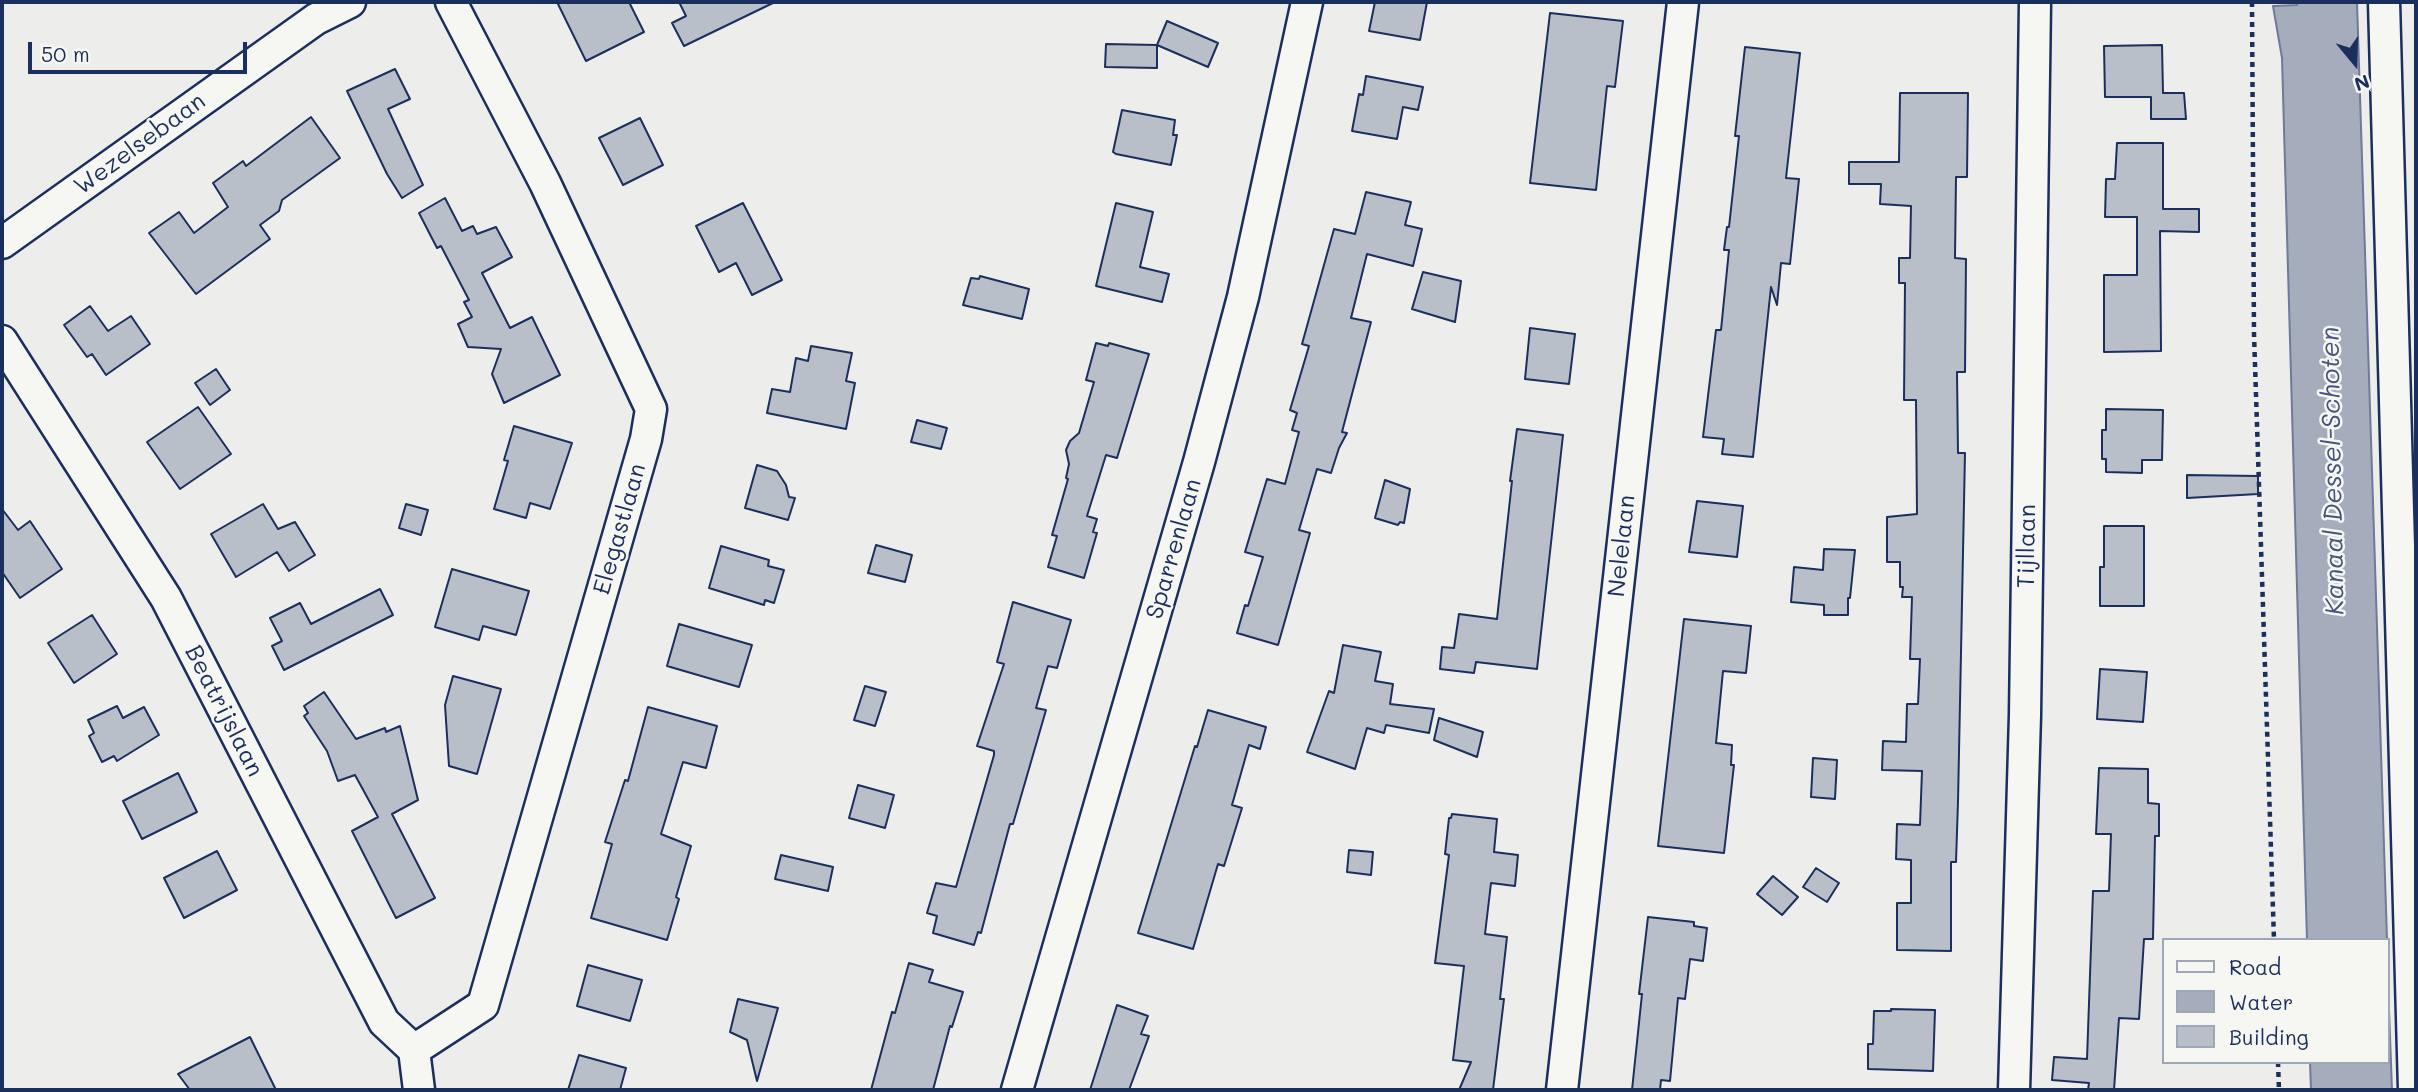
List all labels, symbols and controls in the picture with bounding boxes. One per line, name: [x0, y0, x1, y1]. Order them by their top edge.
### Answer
scale bar: [32, 28, 250, 72]
north arrow: [2320, 28, 2390, 98]
text: 50 m: [41, 40, 90, 67]
text: N: [2351, 69, 2373, 97]
street label: Wezelsebaan: [69, 87, 211, 201]
water label: Kanaal Dessel-Schoten: [2315, 327, 2351, 615]
street label: Elegastlaan: [588, 460, 652, 598]
street label: Sparrenlaan: [1140, 475, 1208, 623]
street label: Nelelaan: [1602, 493, 1642, 599]
street label: Tijllaan: [2012, 504, 2042, 588]
street label: Beatrijslaan: [179, 640, 269, 782]
legend: [2162, 938, 2390, 1064]
text: Road: [2229, 953, 2281, 980]
text: Water: [2229, 988, 2293, 1015]
text: Building: [2229, 1023, 2309, 1050]

